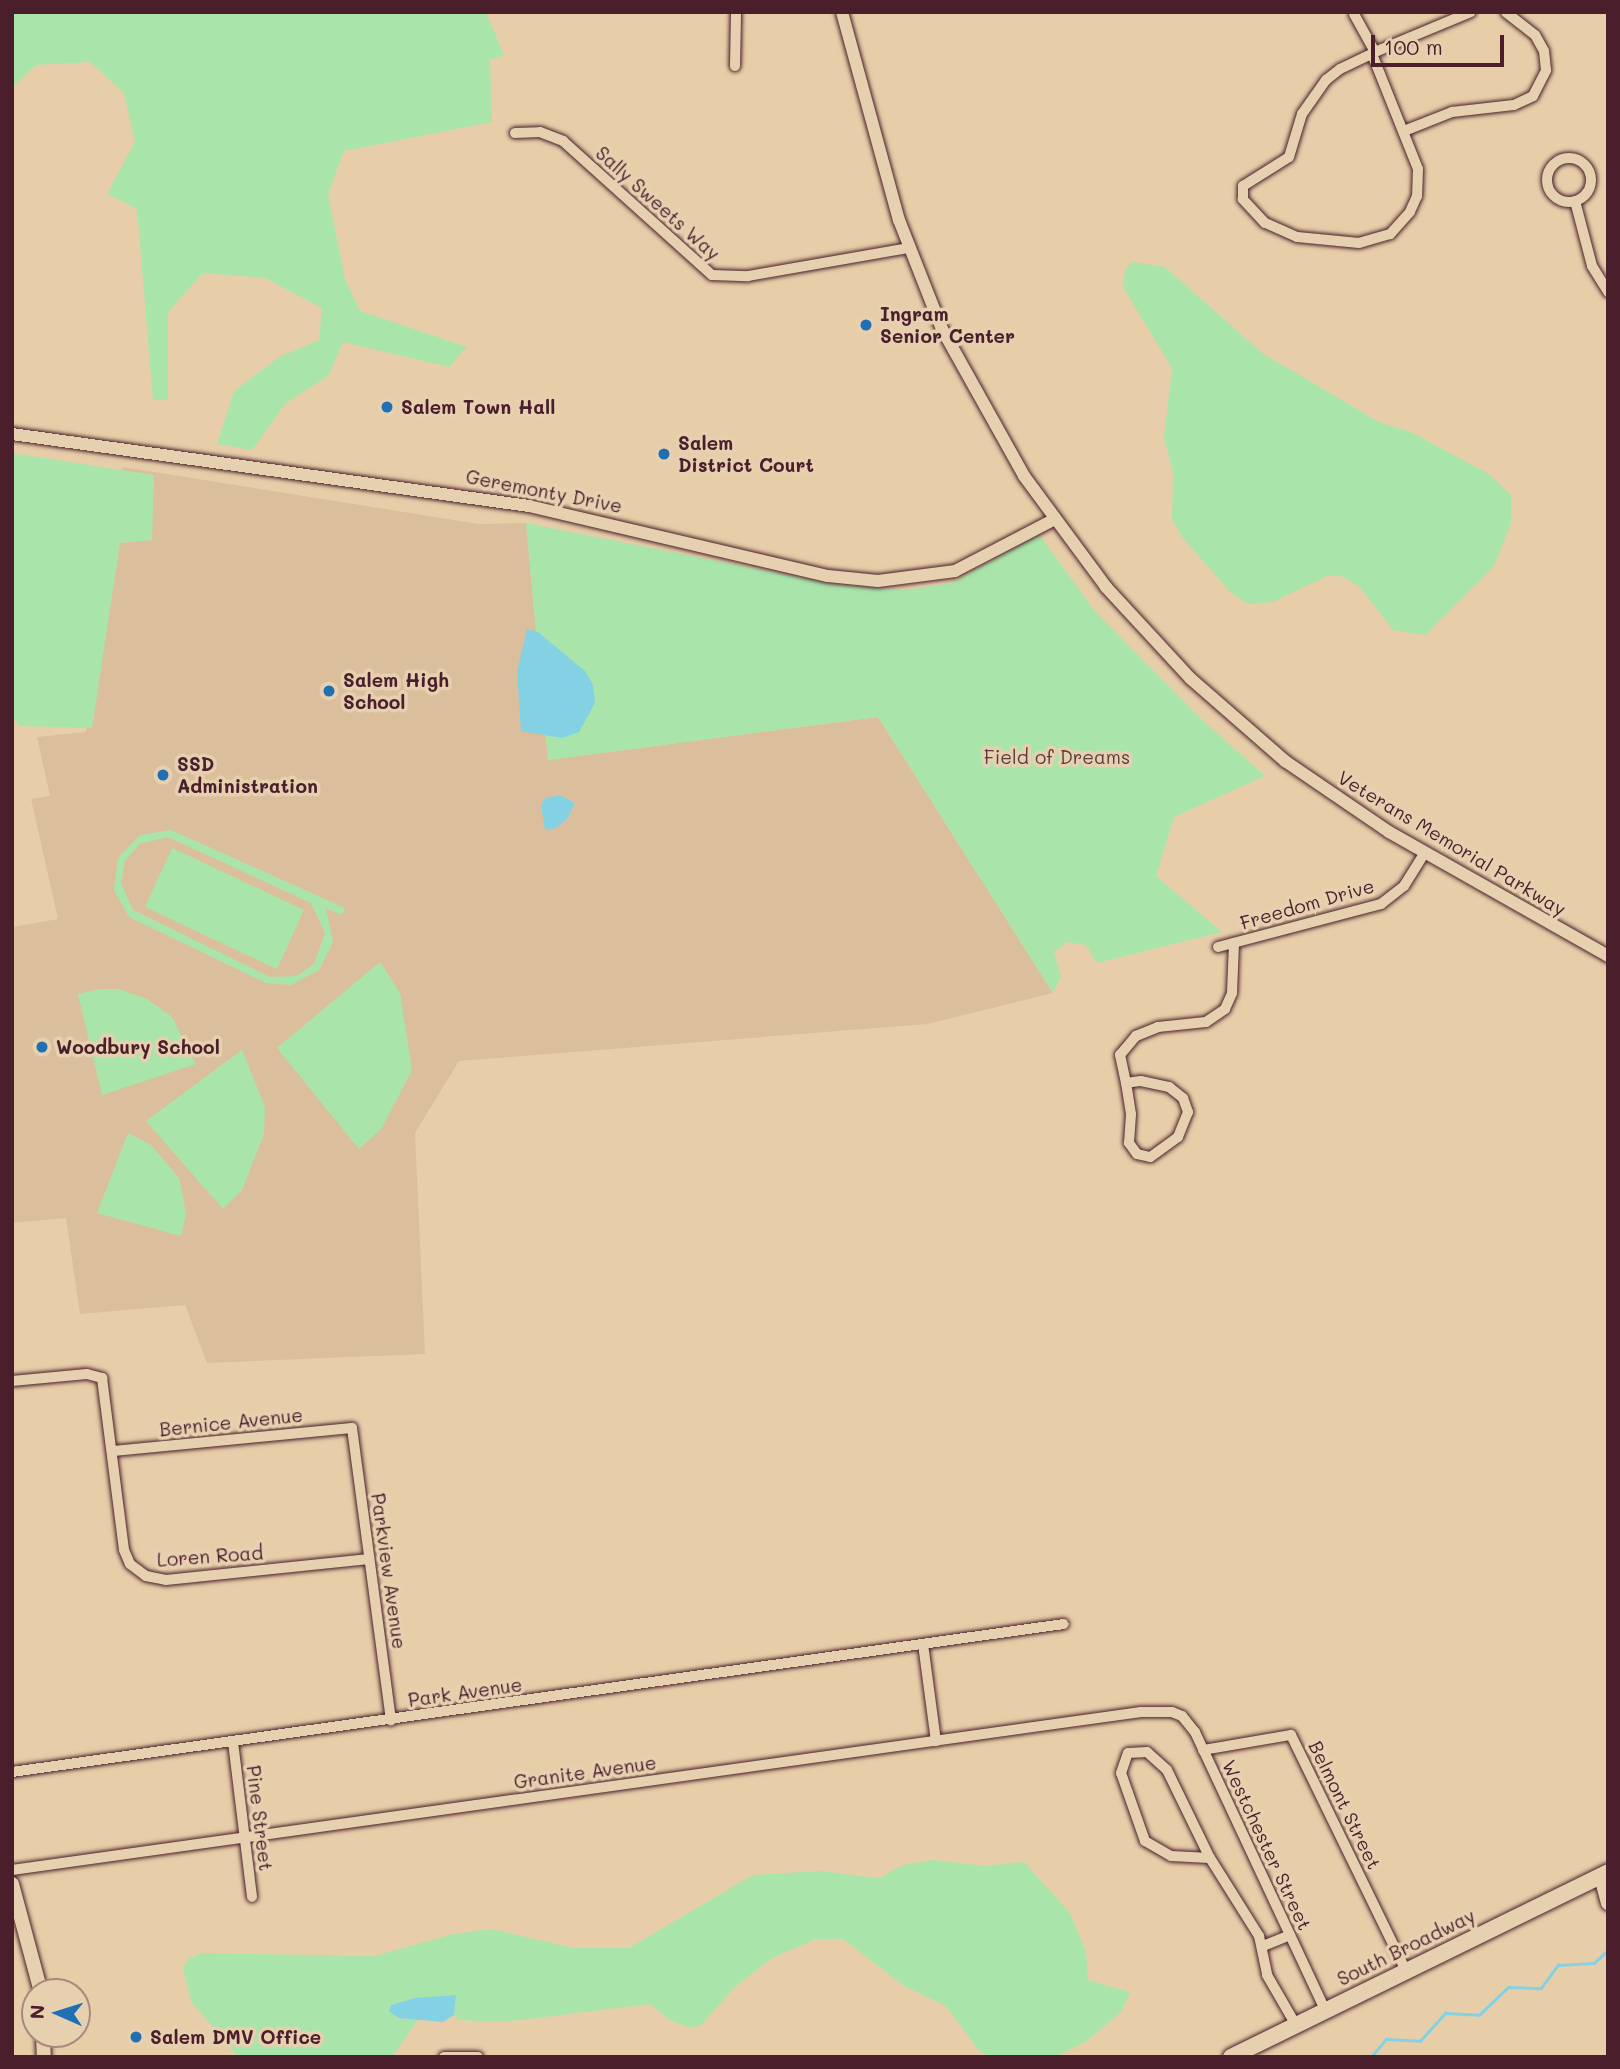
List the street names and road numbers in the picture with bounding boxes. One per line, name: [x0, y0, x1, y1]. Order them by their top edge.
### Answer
street label: Sally Sweets Way: [591, 141, 725, 265]
street label: Geremonty Drive: [464, 465, 624, 517]
street label: Veterans Memorial Parkway: [1334, 766, 1570, 920]
street label: Freedom Drive: [1237, 874, 1377, 934]
street label: Bernice Avenue: [158, 1403, 304, 1441]
street label: Parkview Avenue: [367, 1492, 411, 1650]
street label: Loren Road: [156, 1541, 264, 1571]
street label: Park Avenue: [407, 1673, 523, 1711]
street label: Belmont Street: [1304, 1737, 1386, 1873]
street label: Granite Avenue: [512, 1751, 658, 1793]
street label: Westchester Street: [1218, 1756, 1316, 1934]
street label: Pine Street: [242, 1764, 278, 1872]
street label: South Broadway: [1333, 1904, 1479, 1990]

